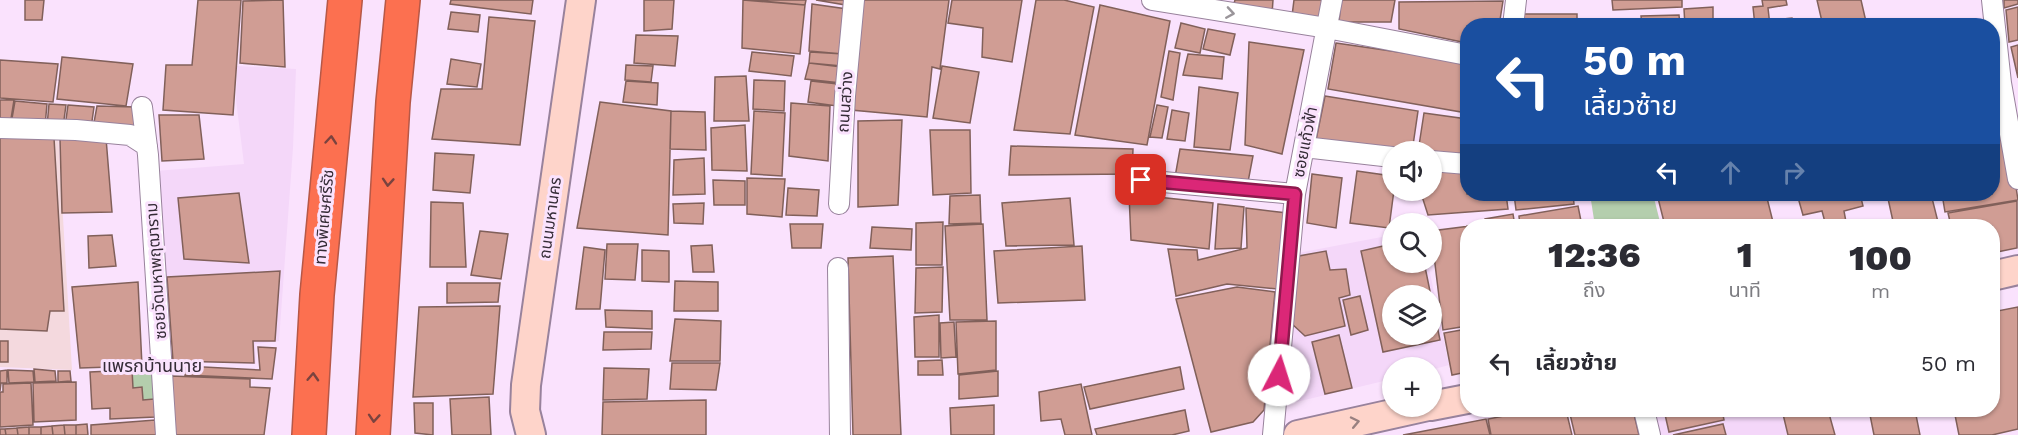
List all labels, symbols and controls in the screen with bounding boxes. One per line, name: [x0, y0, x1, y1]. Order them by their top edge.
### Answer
one-way arrow: [1225, 7, 1235, 19]
text: 50 m: [1583, 36, 1686, 85]
icon: left: [1484, 42, 1562, 120]
street label: ถนนสว่าง: [833, 71, 857, 133]
text: เลี้ยวซ้าย: [1583, 90, 1677, 122]
street label: ซอยแก้วฟ้า: [1289, 105, 1321, 179]
one-way arrow: [324, 136, 337, 145]
map controls: [1382, 141, 1442, 417]
button: sound: [1382, 141, 1442, 201]
pin: [1115, 154, 1166, 205]
icon: left: [1651, 156, 1684, 189]
icon: ahead: [1714, 156, 1747, 189]
icon: right: [1777, 156, 1810, 189]
icon: arrive: [1124, 163, 1157, 196]
street label: ทางพิเศษศรีรัช: [310, 169, 338, 265]
street label: ถนนมหานคร: [535, 176, 565, 260]
one-way arrow: [382, 177, 395, 186]
street label: ซอยวัดมหาพฤฒาราม: [142, 202, 170, 340]
button: search: [1382, 213, 1442, 273]
text: 12:36: [1548, 234, 1640, 276]
text: 1: [1737, 234, 1753, 276]
text: 100: [1849, 237, 1912, 279]
text: ถึง: [1583, 278, 1606, 302]
text: นาที: [1728, 278, 1761, 302]
text: m: [1871, 279, 1890, 303]
button: layers: [1382, 285, 1442, 345]
position arrow: [1247, 343, 1311, 407]
icon: left: [1484, 347, 1517, 380]
text: เลี้ยวซ้าย: [1535, 350, 1617, 375]
text: 50 m: [1921, 351, 1976, 376]
district label: แพรกบ้านนาย: [102, 355, 202, 376]
button: +: [1382, 357, 1442, 417]
one-way arrow: [306, 372, 319, 381]
one-way arrow: [367, 414, 380, 423]
one-way arrow: [1350, 417, 1360, 430]

